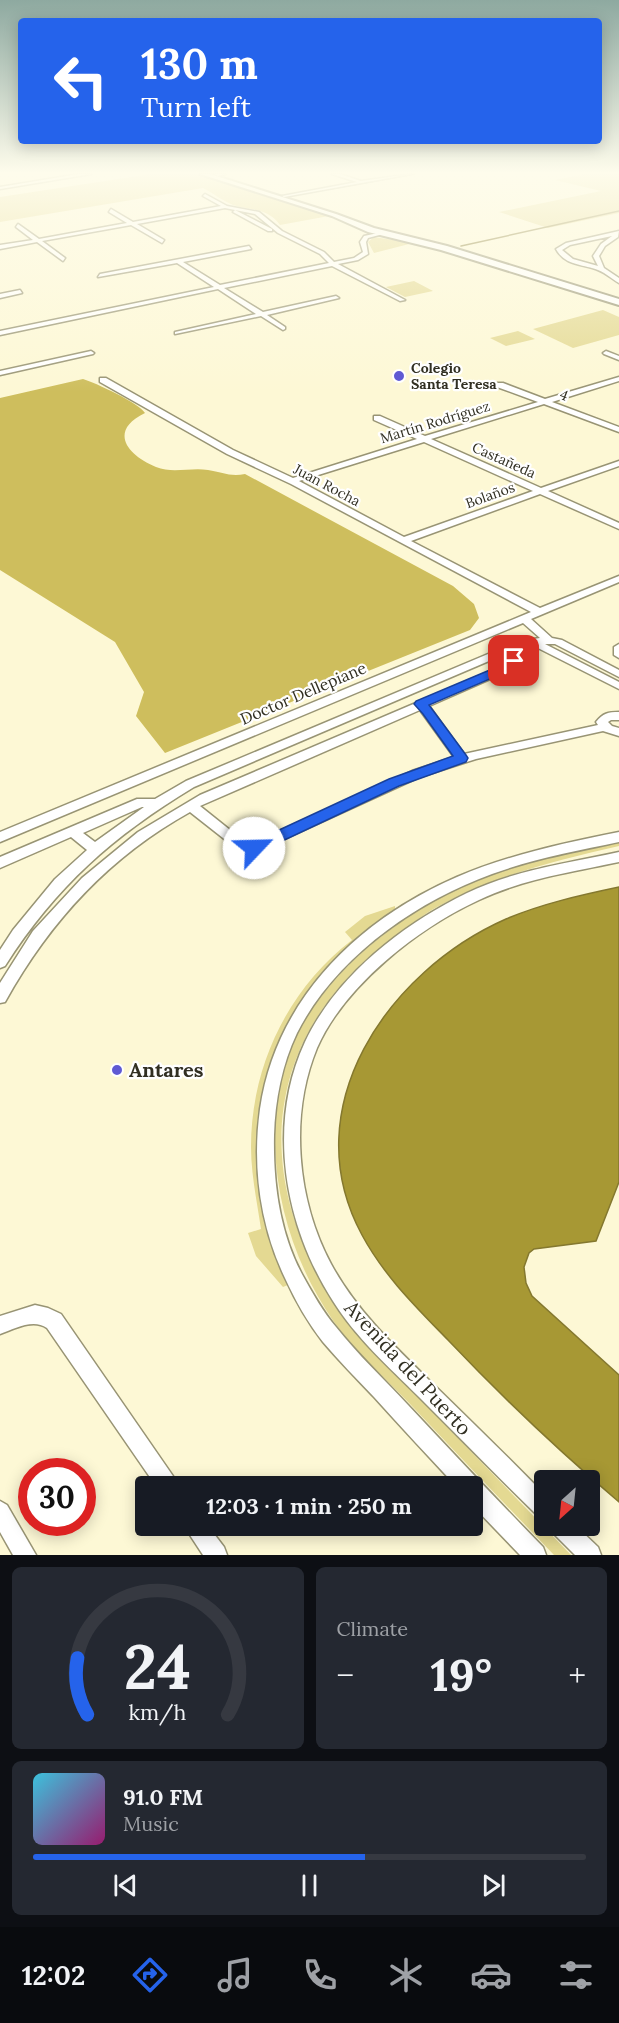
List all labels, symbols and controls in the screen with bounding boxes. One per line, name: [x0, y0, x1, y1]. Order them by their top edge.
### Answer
text: 130 m: [141, 37, 258, 91]
icon: left: [42, 42, 120, 120]
text: Turn left: [141, 90, 251, 124]
place label: Colegio Santa Teresa: [411, 359, 497, 393]
marker: Colegio Santa Teresa: [392, 369, 406, 383]
street label: 4: [557, 385, 571, 405]
street label: Martín Rodríguez: [378, 397, 492, 447]
street label: Castañeda: [469, 438, 539, 482]
street label: Juan Rocha: [290, 459, 363, 510]
street label: Bolaños: [463, 478, 517, 512]
pin: [488, 635, 539, 686]
icon: arrive: [497, 644, 530, 677]
street label: Doctor Dellepiane: [237, 657, 369, 729]
position arrow: [222, 816, 286, 880]
place label: Antares: [129, 1057, 204, 1082]
marker: Antares: [110, 1063, 124, 1077]
street label: Avenida del Puerto: [339, 1294, 477, 1440]
speed limit sign: 30: [18, 1458, 96, 1536]
north arrow: [534, 1470, 600, 1536]
map controls: [534, 1470, 600, 1536]
text: 12:03 · 1 min · 250 m: [206, 1492, 412, 1520]
text: Climate: [337, 1616, 408, 1641]
text: 24: [124, 1626, 191, 1706]
text: 19°: [431, 1646, 492, 1703]
text: −: [337, 1654, 354, 1696]
text: +: [568, 1654, 586, 1696]
text: km/h: [129, 1698, 187, 1726]
text: 91.0 FM: [123, 1783, 203, 1811]
text: Music: [123, 1811, 179, 1836]
icon: previous: [109, 1869, 142, 1902]
icon: pause: [293, 1869, 326, 1902]
icon: next: [477, 1869, 510, 1902]
icon: directions: [129, 1954, 171, 1996]
icon: music: [214, 1954, 256, 1996]
icon: phone: [299, 1954, 341, 1996]
icon: climate: [385, 1954, 427, 1996]
icon: car: [470, 1954, 512, 1996]
icon: filters: [555, 1954, 597, 1996]
text: 12:02: [22, 1958, 85, 1992]

